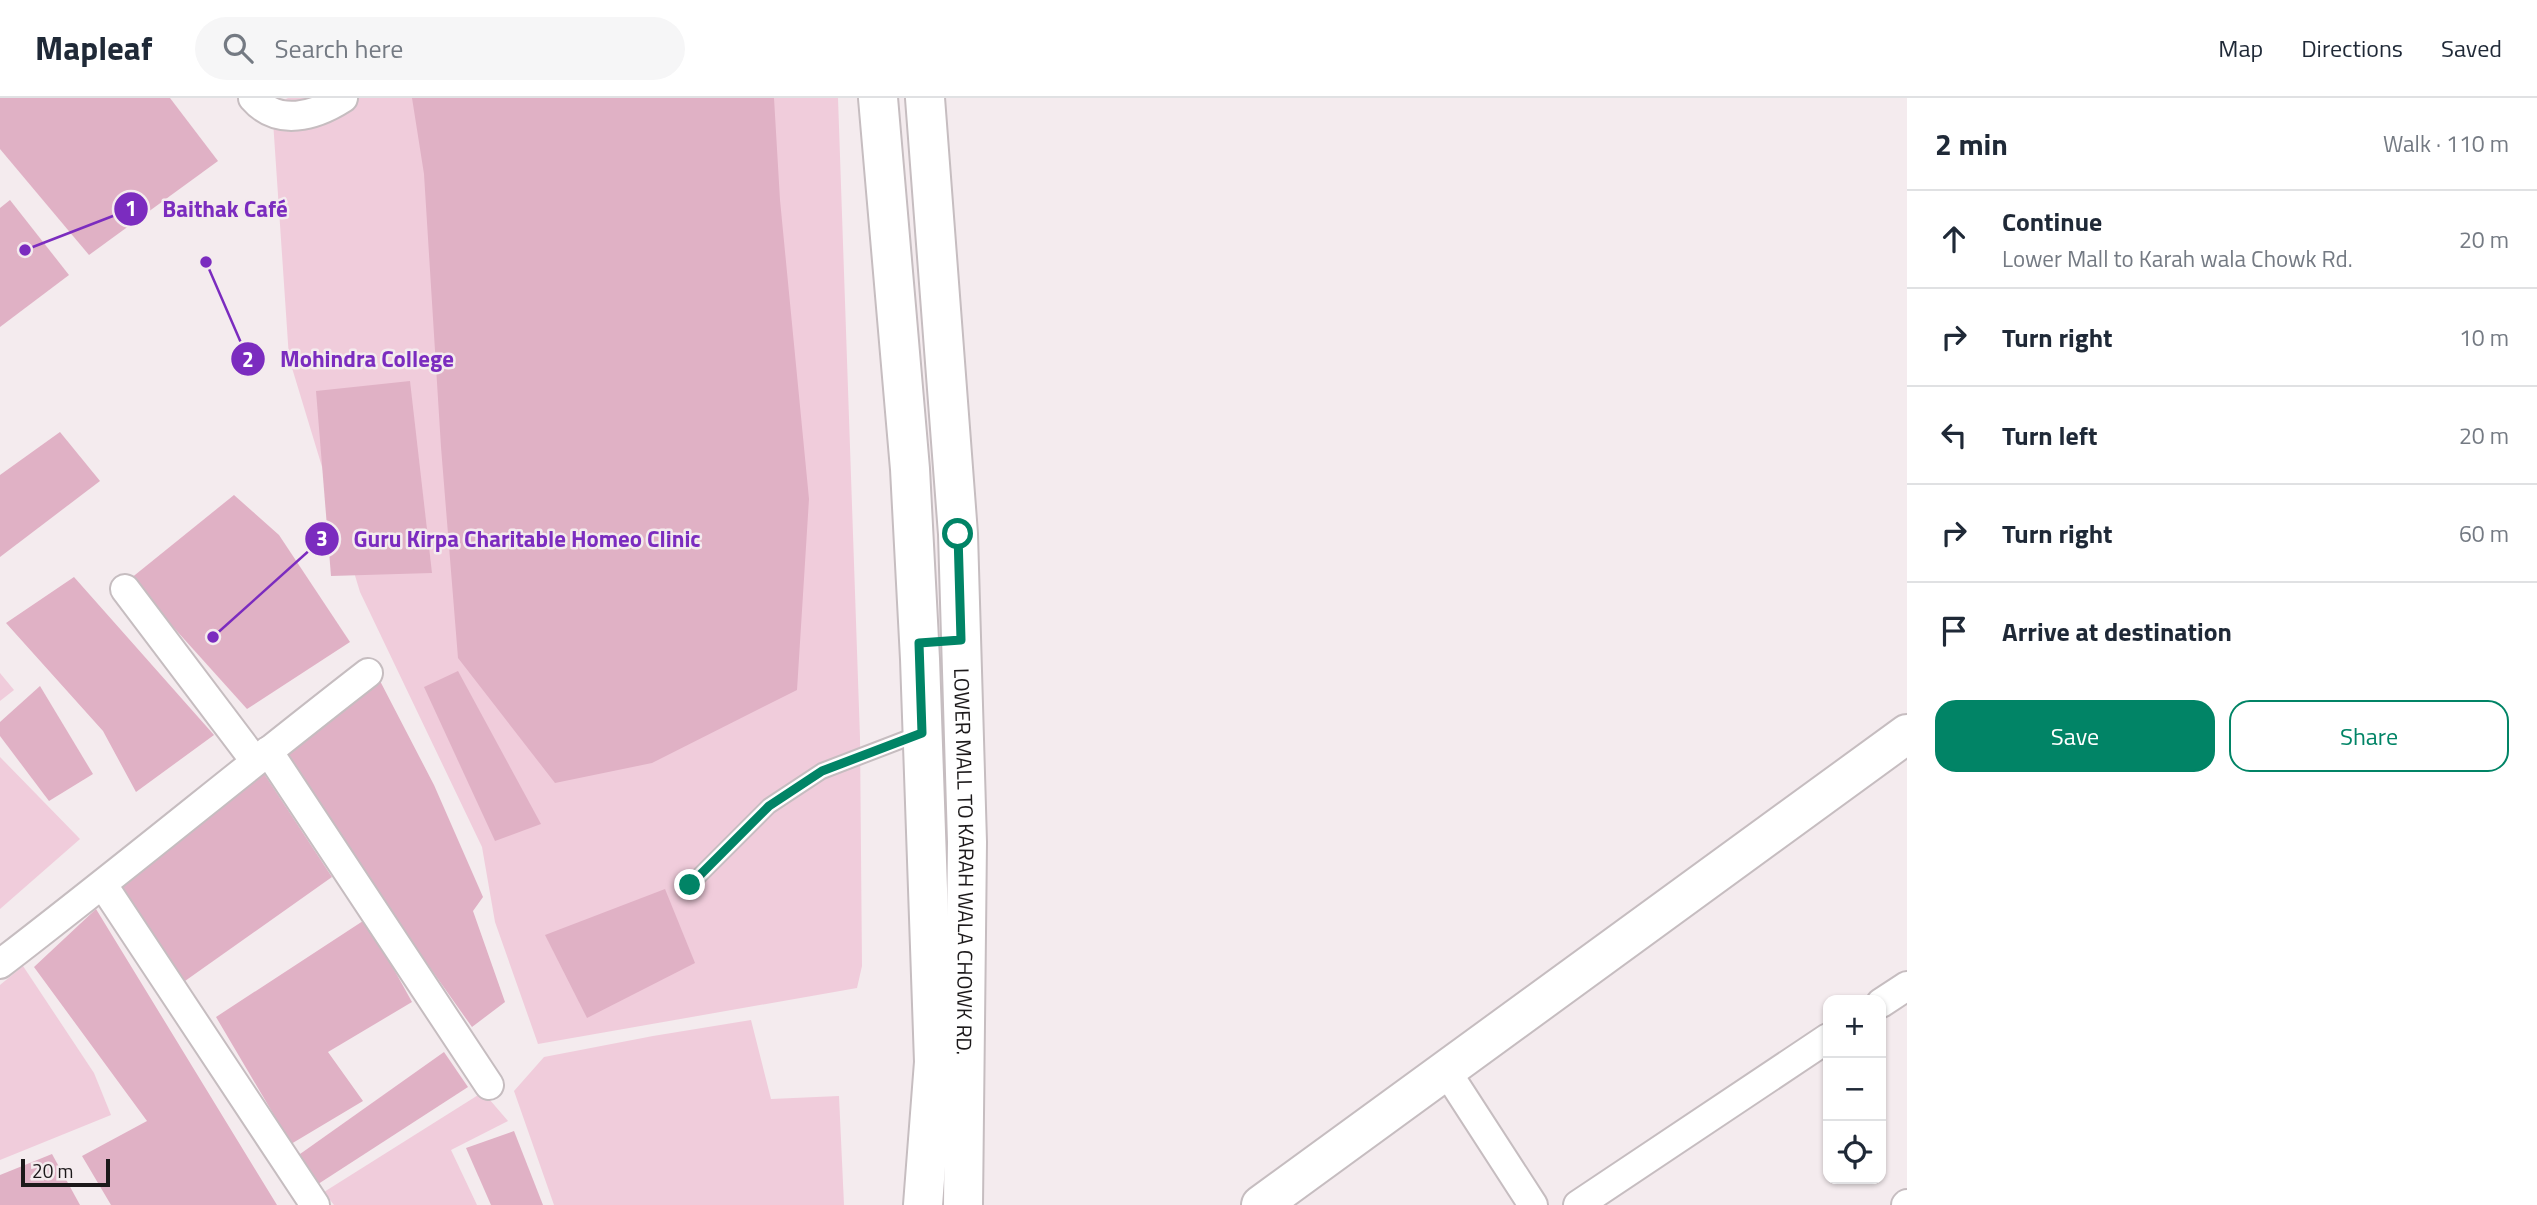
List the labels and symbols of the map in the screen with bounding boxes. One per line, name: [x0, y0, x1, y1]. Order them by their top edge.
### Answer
callout: Baithak Café: [114, 187, 302, 231]
text: Baithak Café: [162, 191, 288, 226]
text: 1: [125, 192, 137, 224]
callout: Mohindra College: [231, 337, 468, 381]
text: Mohindra College: [280, 341, 454, 376]
text: 2: [242, 343, 254, 375]
callout: Guru Kirpa Charitable Homeo Clinic: [304, 517, 714, 561]
route start: [942, 518, 973, 549]
text: Guru Kirpa Charitable Homeo Clinic: [353, 521, 701, 556]
text: 3: [316, 522, 328, 554]
street label: LOWER MALL TO KARAH WALA CHOWK RD.: [946, 668, 983, 1055]
route end: [674, 869, 705, 900]
scale bar: [21, 1156, 110, 1188]

